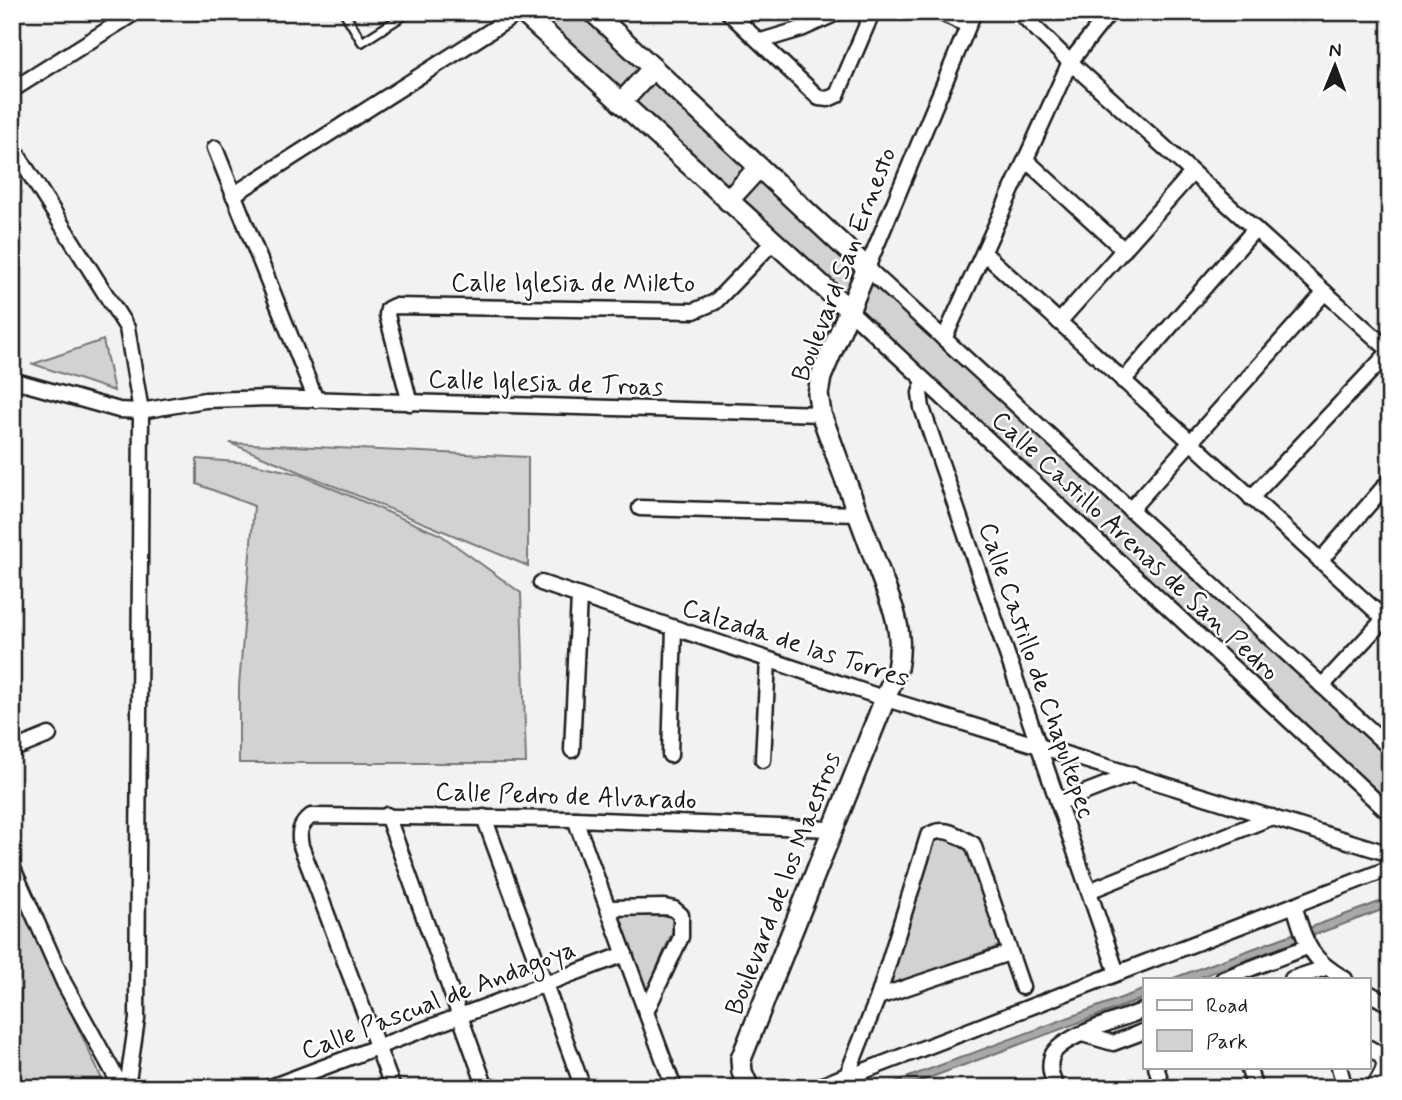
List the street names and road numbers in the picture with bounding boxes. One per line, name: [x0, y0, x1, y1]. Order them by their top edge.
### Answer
street label: Boulevard San Ernesto: [785, 143, 905, 387]
street label: Calle Iglesia de Mileto: [451, 267, 695, 301]
street label: Calle Iglesia de Troas: [428, 363, 664, 405]
street label: Calle Castillo Arenas de San Pedro: [984, 404, 1286, 689]
street label: Calle Castillo de Chapultepec: [969, 518, 1103, 823]
street label: Calzada de las Torres: [677, 591, 913, 697]
street label: Boulevard de los Maestros: [718, 747, 850, 1020]
street label: Calle Pedro de Alvarado: [435, 775, 697, 819]
street label: Calle Pascual de Andagoya: [297, 933, 581, 1071]

